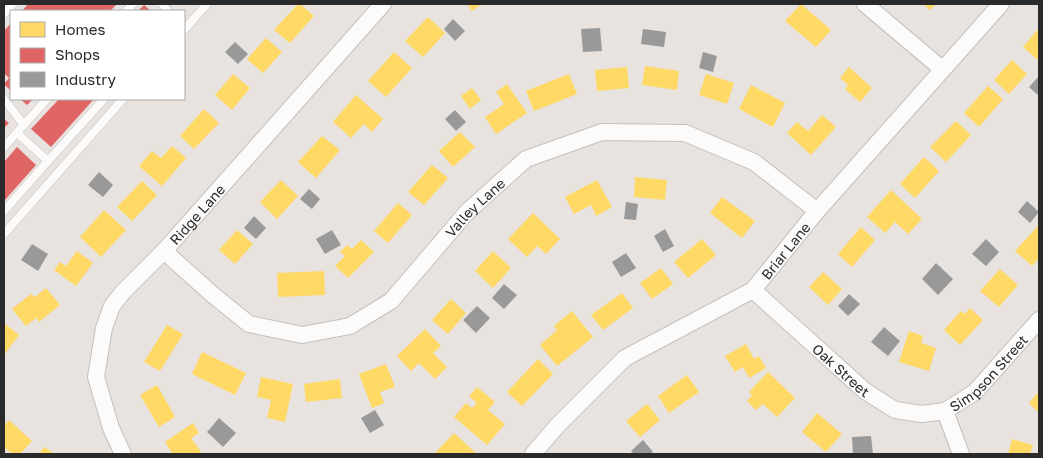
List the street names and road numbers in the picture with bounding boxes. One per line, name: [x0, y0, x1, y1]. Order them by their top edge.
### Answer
street label: Valley Lane: [441, 174, 508, 240]
street label: Ridge Lane: [166, 180, 228, 248]
street label: Briar Lane: [757, 218, 813, 282]
street label: Simpson Street: [946, 331, 1031, 415]
street label: Oak Street: [809, 340, 873, 400]

